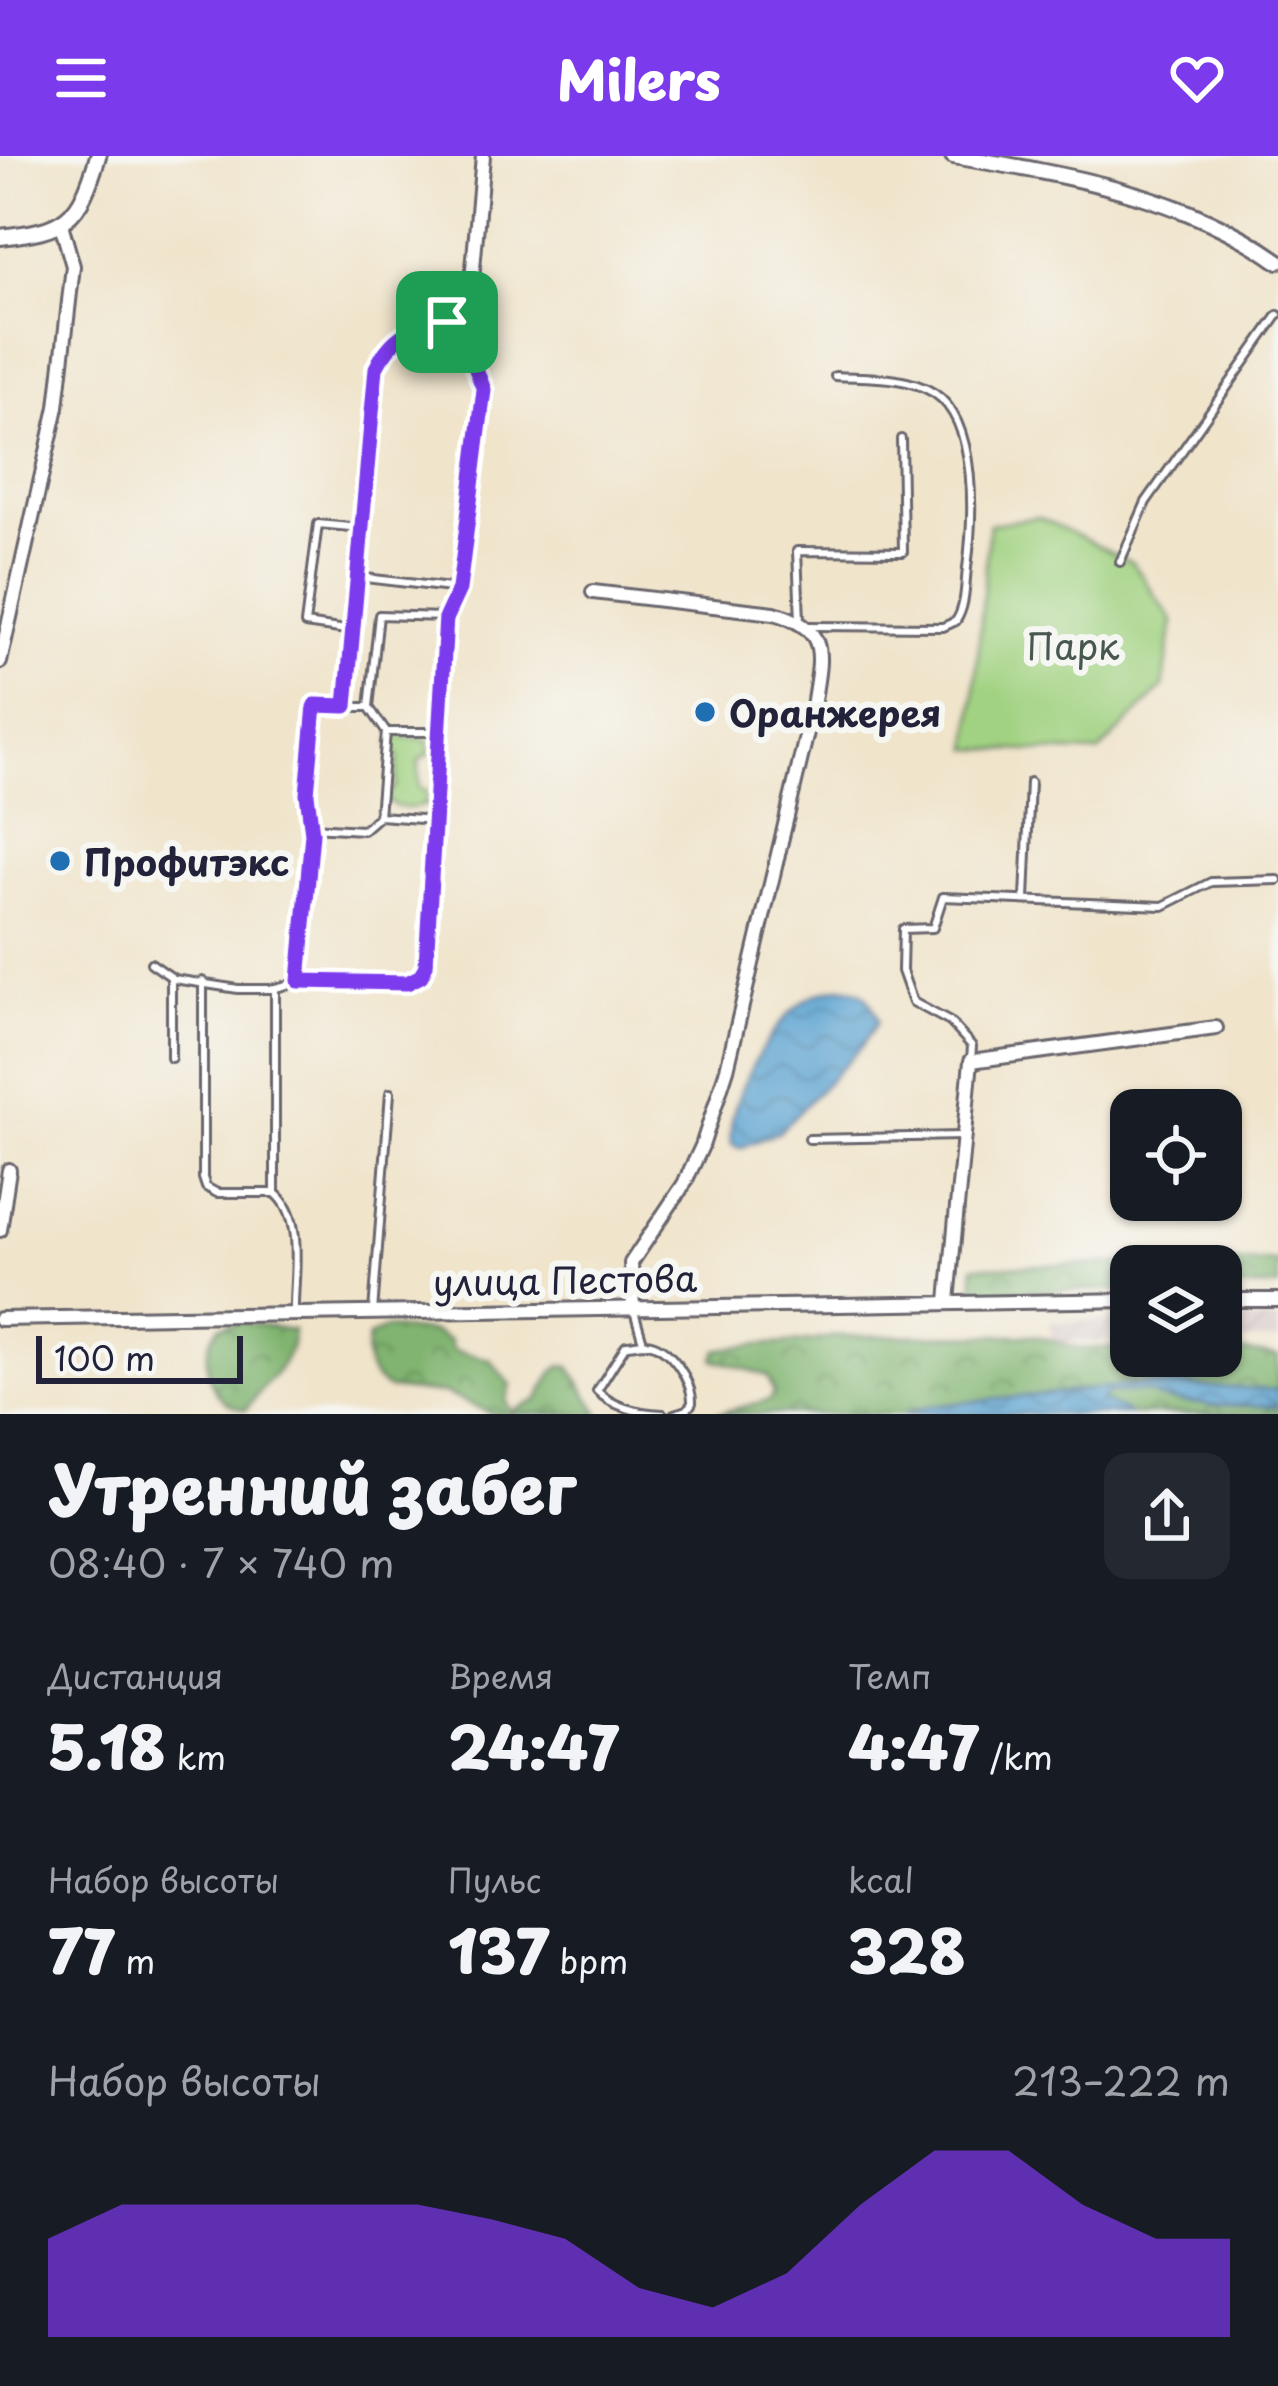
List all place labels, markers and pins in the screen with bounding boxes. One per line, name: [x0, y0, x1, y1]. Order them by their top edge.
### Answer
pin: [396, 271, 498, 373]
place label: Оранжерея: [729, 685, 941, 739]
marker: Оранжерея: [692, 699, 718, 725]
place label: Профитэкс: [84, 834, 289, 888]
marker: Профитэкс: [47, 848, 73, 874]

